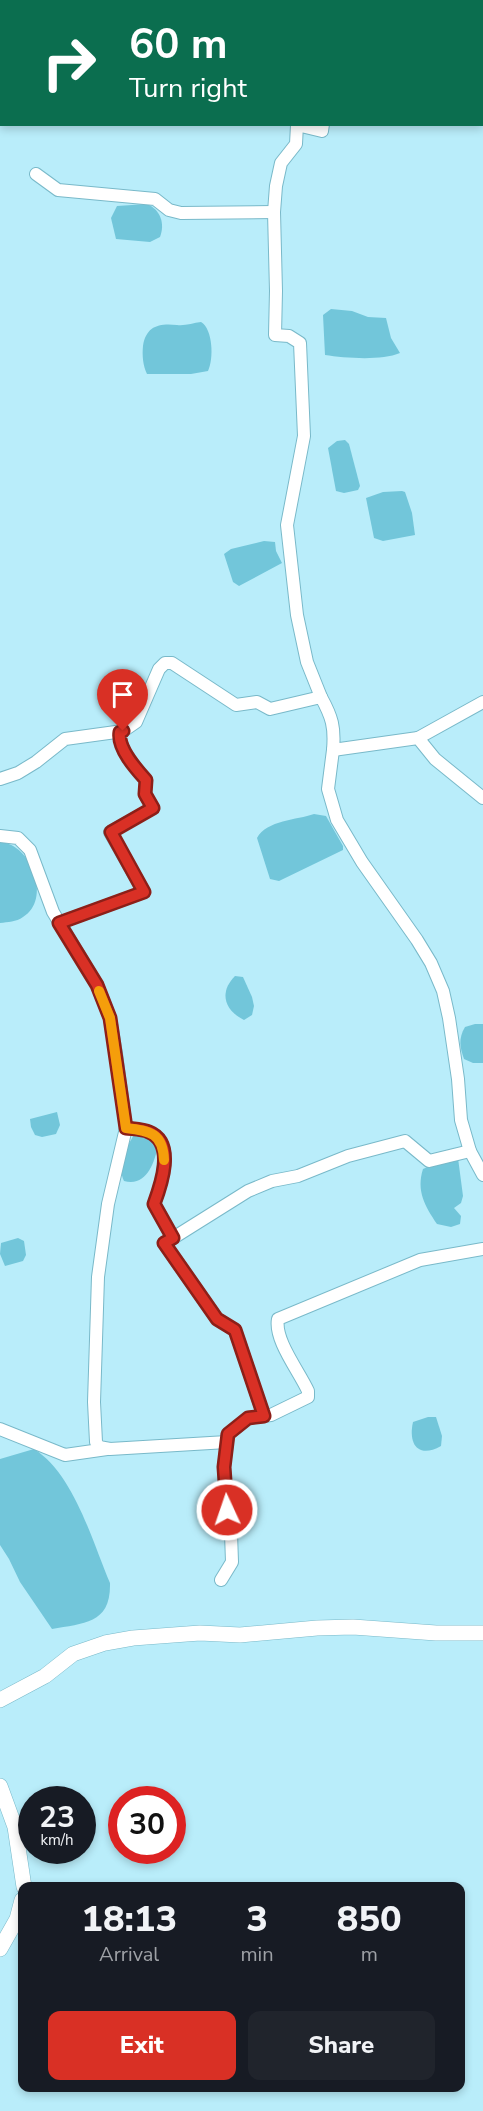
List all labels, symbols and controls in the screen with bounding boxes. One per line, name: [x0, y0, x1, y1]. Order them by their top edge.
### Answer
text: 60 m: [129, 16, 228, 73]
icon: right: [30, 24, 108, 102]
text: Turn right: [129, 70, 247, 107]
pin: [97, 669, 148, 731]
icon: arrive: [106, 678, 139, 711]
position arrow: [195, 1478, 259, 1542]
speed limit sign: 30: [108, 1786, 186, 1864]
text: 23: [39, 1797, 75, 1838]
text: km/h: [40, 1830, 74, 1850]
text: 18:13: [81, 1895, 177, 1944]
text: 3: [246, 1895, 268, 1944]
text: 850: [337, 1895, 402, 1944]
text: Arrival: [99, 1941, 159, 1968]
text: min: [240, 1941, 274, 1968]
text: m: [361, 1941, 378, 1968]
button: Exit: [48, 2011, 236, 2080]
button: Share: [248, 2011, 435, 2080]

